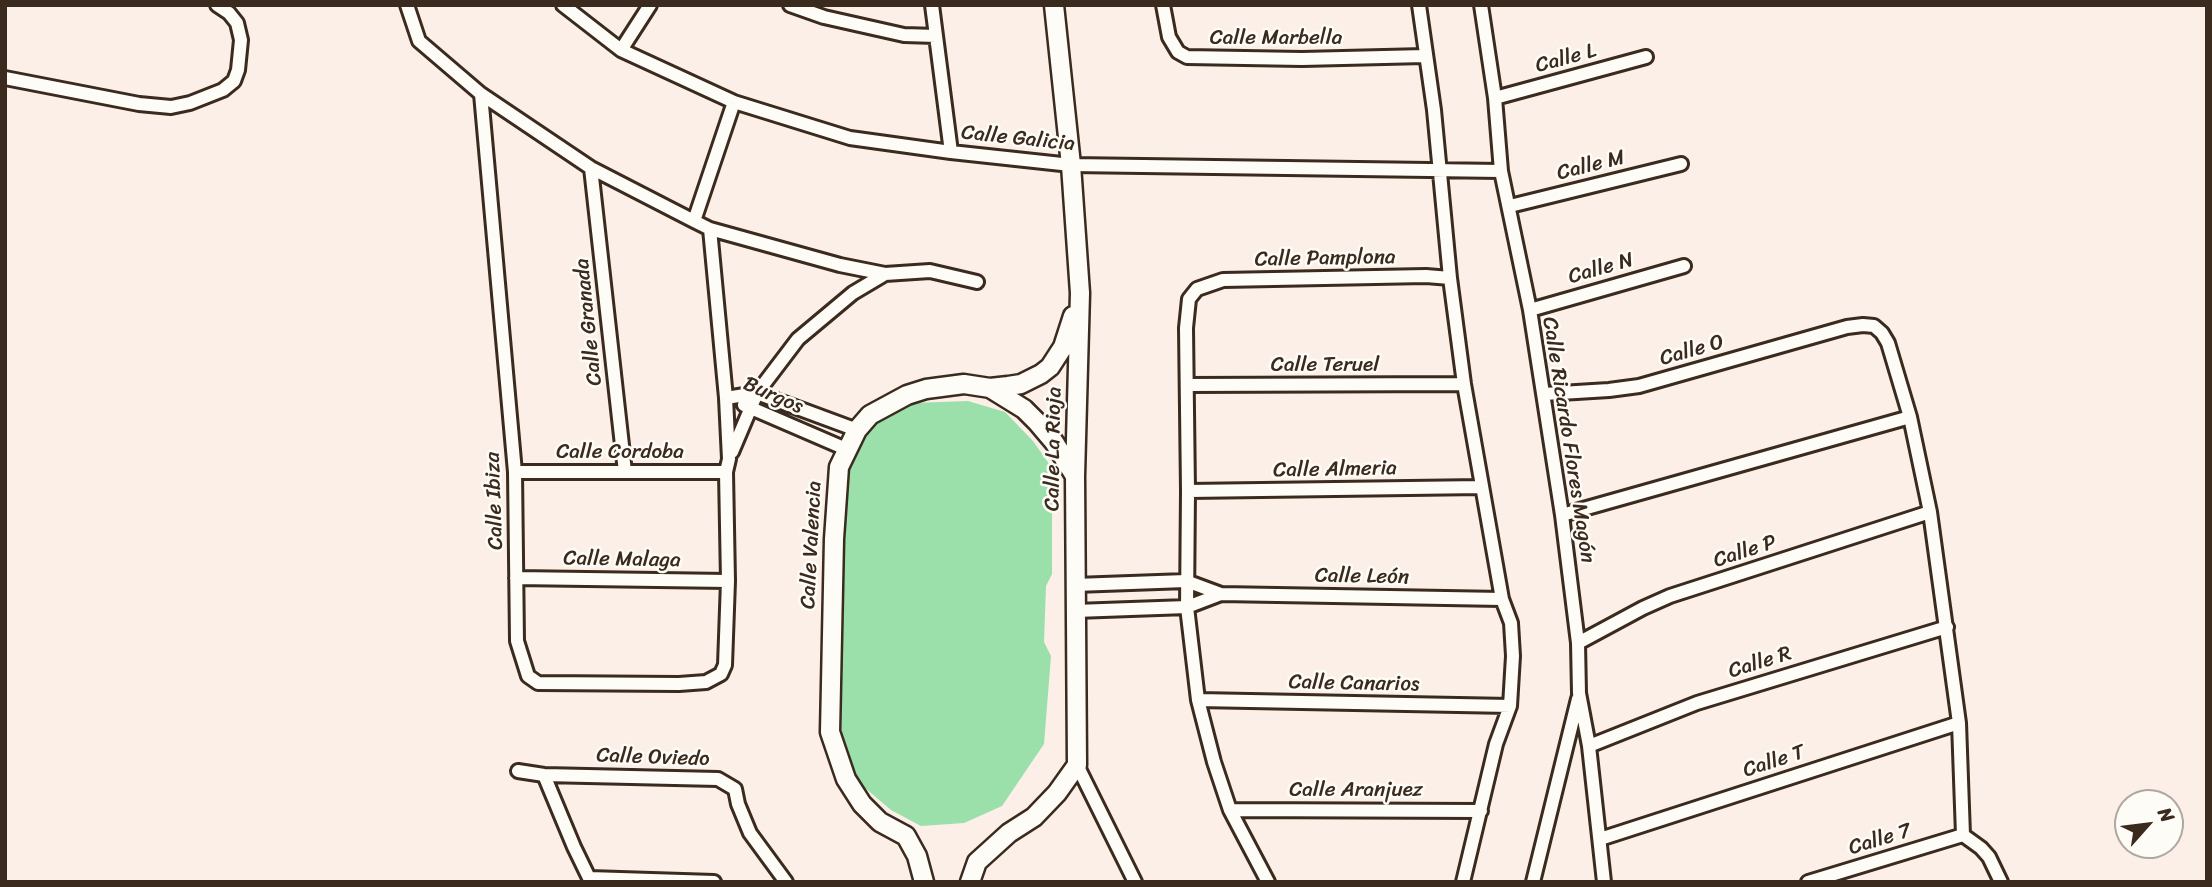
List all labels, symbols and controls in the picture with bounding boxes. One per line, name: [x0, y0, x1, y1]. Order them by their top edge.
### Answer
street label: Calle Marbella: [1210, 26, 1342, 52]
street label: Calle L: [1533, 39, 1599, 79]
street label: Calle Galicia: [960, 121, 1076, 157]
street label: Calle M: [1554, 145, 1628, 187]
street label: Calle Pamplona: [1254, 245, 1396, 273]
street label: Calle N: [1566, 248, 1636, 290]
street label: Calle Granada: [570, 257, 608, 387]
street label: Calle Ricardo Flores Magón: [1536, 315, 1600, 565]
street label: Calle O: [1657, 330, 1727, 372]
street label: Calle Teruel: [1271, 353, 1379, 379]
street label: Burgos: [739, 372, 807, 420]
street label: Calle La Rioja: [1040, 387, 1068, 511]
street label: Calle Cordoba: [556, 440, 684, 466]
street label: Calle Ibiza: [481, 452, 509, 550]
street label: Calle Almeria: [1273, 456, 1397, 484]
street label: Calle Valencia: [796, 480, 828, 610]
street label: Calle P: [1710, 530, 1780, 574]
street label: Calle Malaga: [563, 546, 681, 574]
street label: Calle León: [1315, 564, 1409, 590]
street label: Calle R: [1725, 642, 1795, 684]
street label: Calle Canarios: [1288, 670, 1420, 698]
street label: Calle T: [1740, 740, 1808, 784]
street label: Calle Oviedo: [596, 743, 710, 773]
street label: Calle Aranjuez: [1289, 778, 1423, 804]
north arrow: [2114, 789, 2184, 859]
text: N: [2149, 801, 2184, 828]
street label: Calle 7: [1846, 819, 1914, 861]

